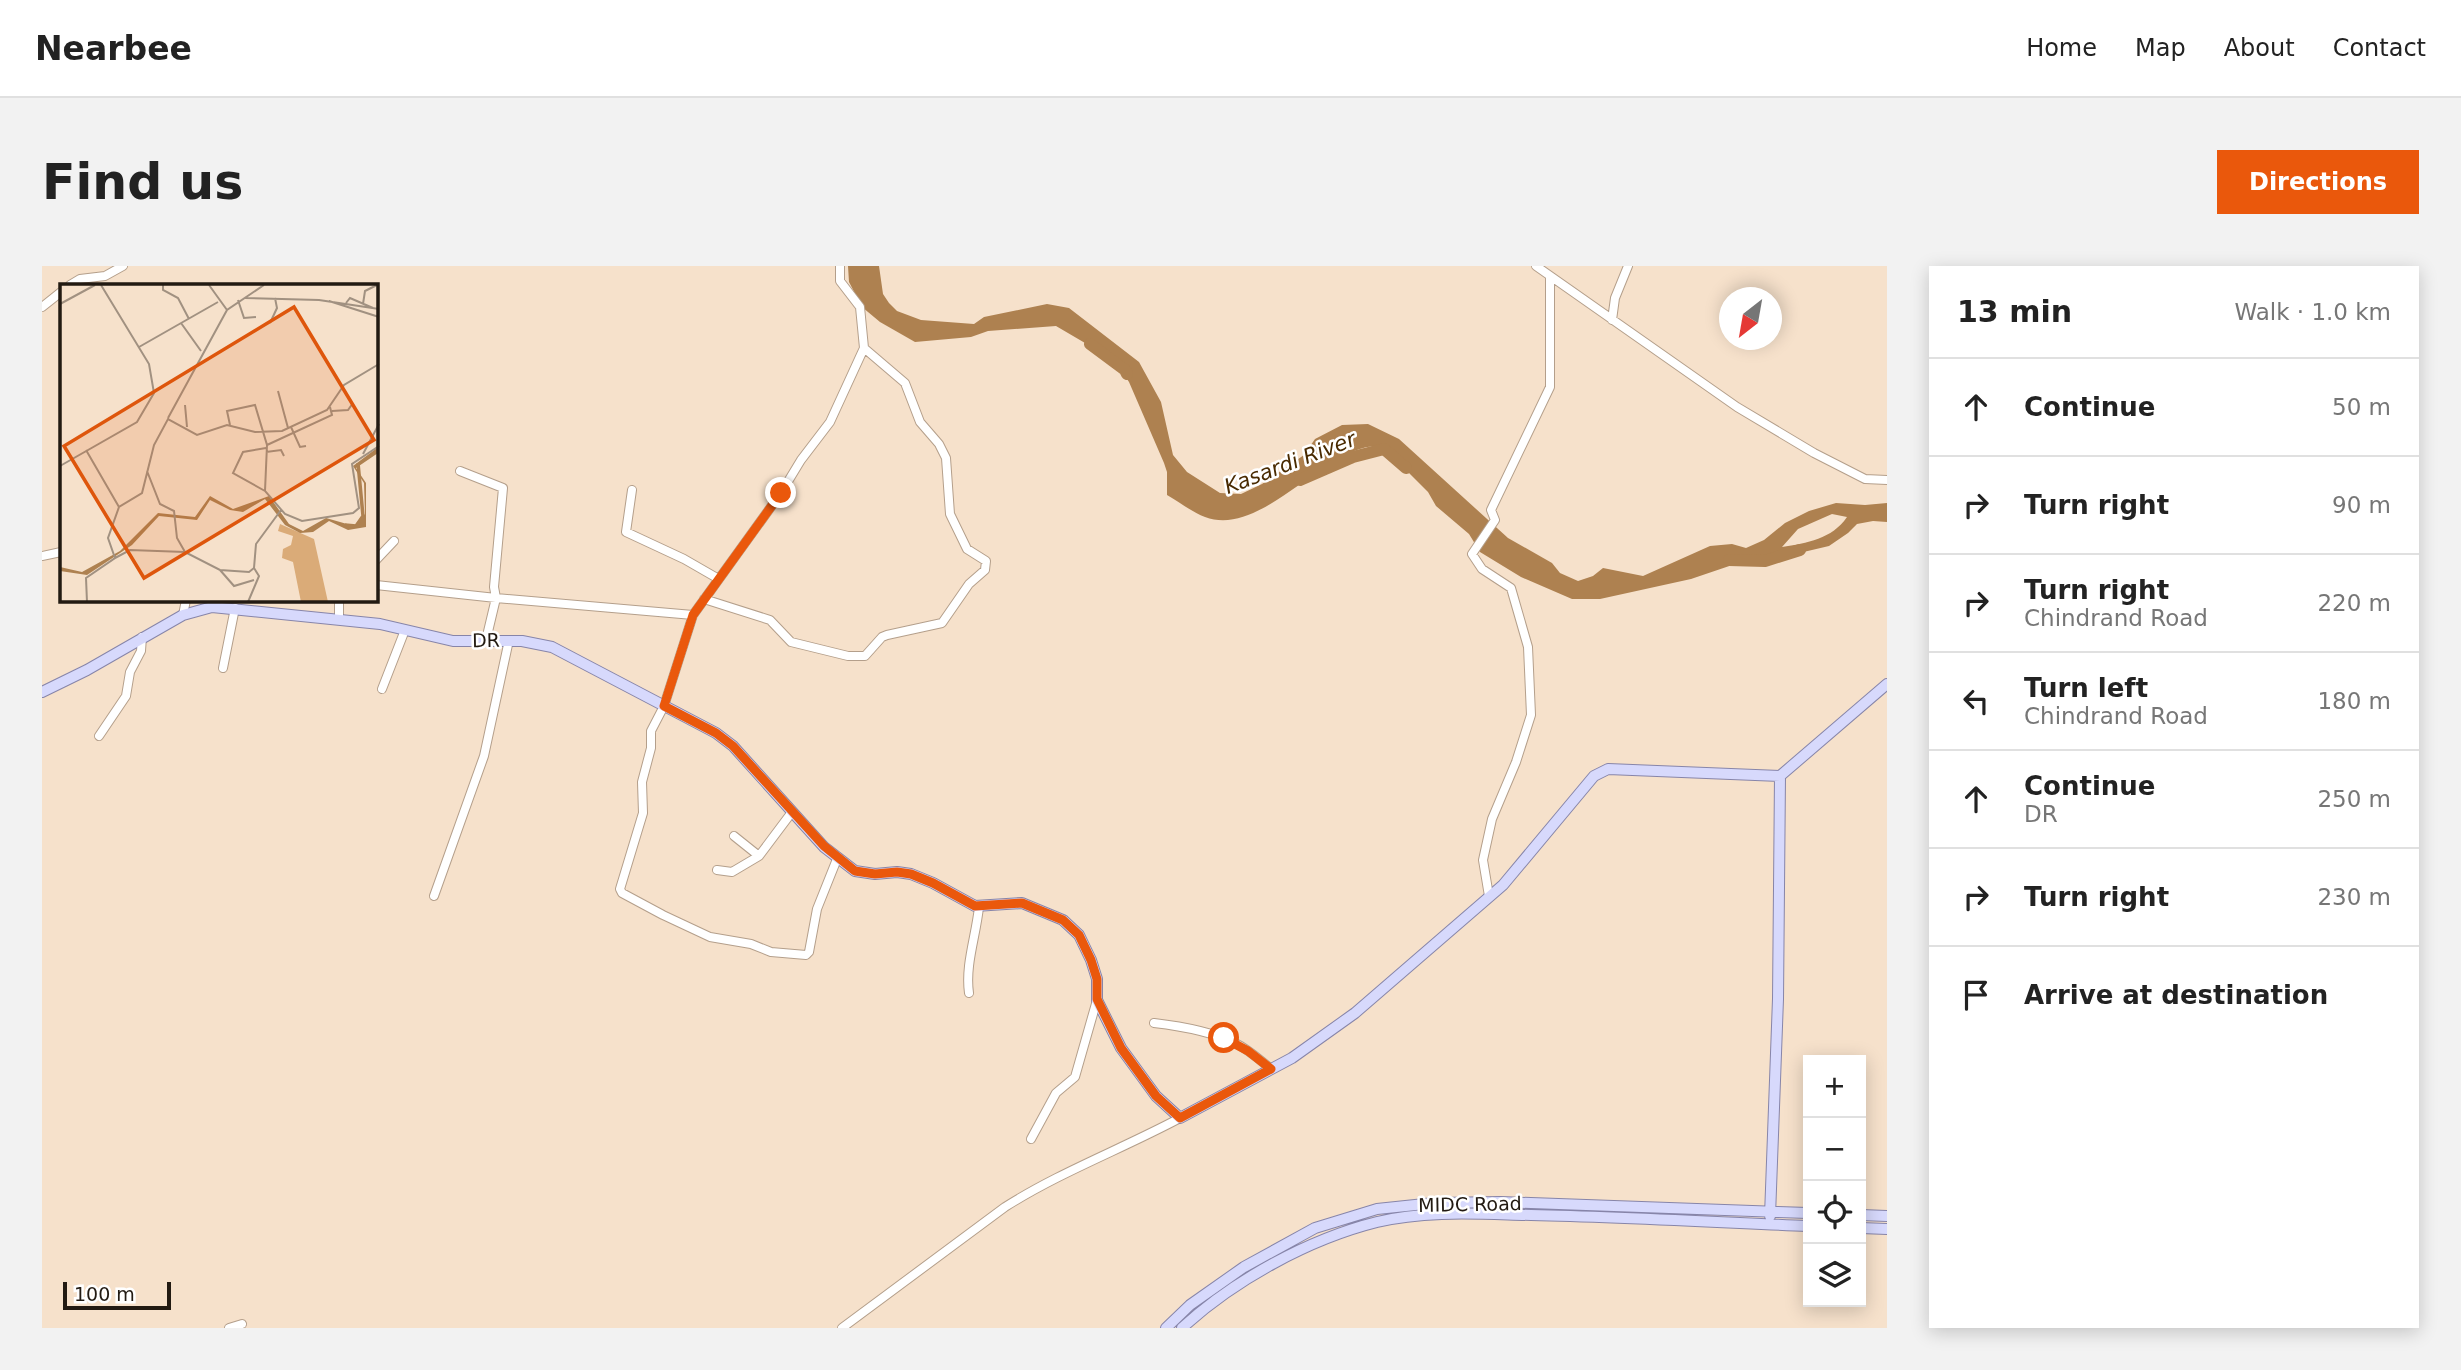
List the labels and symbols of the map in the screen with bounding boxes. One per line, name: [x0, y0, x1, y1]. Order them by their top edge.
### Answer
inset map: [60, 284, 378, 602]
north arrow: [1719, 287, 1782, 350]
water label: Kasardi River: [1221, 426, 1360, 499]
route end: [765, 477, 796, 508]
street label: DR: [472, 629, 500, 651]
route start: [1208, 1022, 1239, 1053]
street label: MIDC Road: [1418, 1192, 1522, 1216]
scale bar: [63, 1279, 172, 1311]

